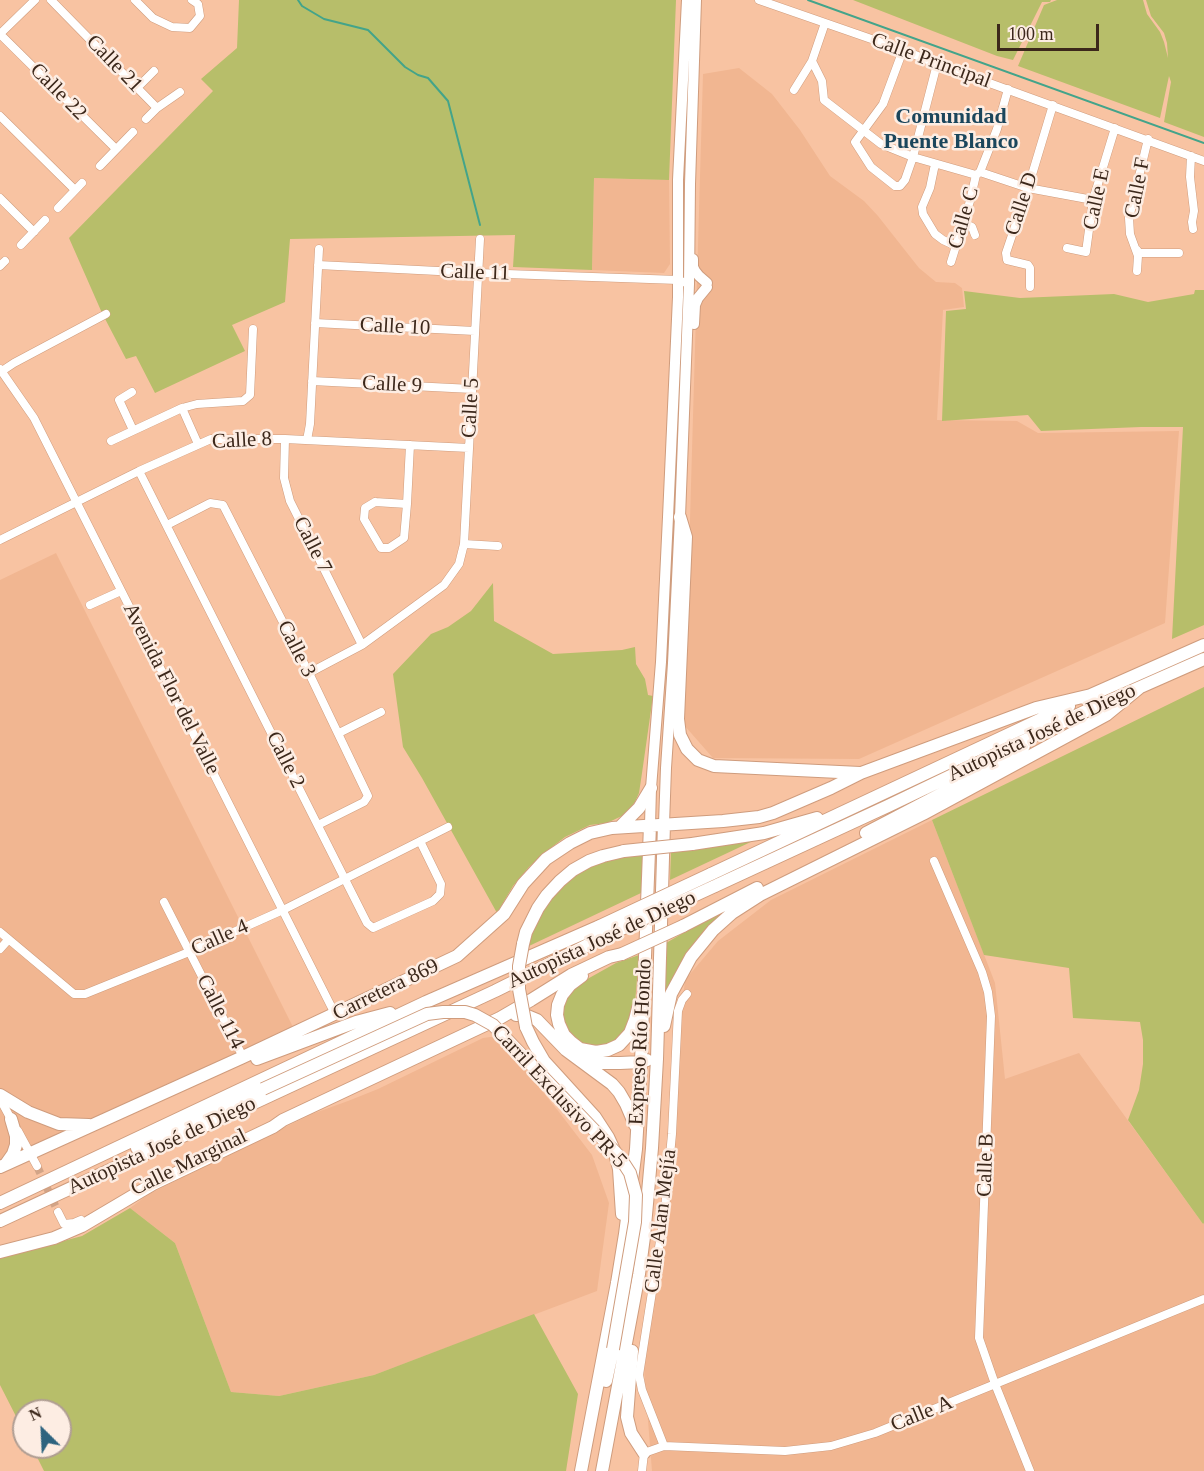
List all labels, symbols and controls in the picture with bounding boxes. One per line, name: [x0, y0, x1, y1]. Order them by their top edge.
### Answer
scale bar: [1000, 12, 1102, 50]
text: 100 m: [1008, 24, 1054, 44]
street label: Calle Principal: [868, 28, 994, 94]
street label: Calle 21: [80, 30, 148, 98]
street label: Calle 22: [24, 58, 92, 126]
district label: Comunidad Puente Blanco: [883, 104, 1019, 156]
street label: Calle F: [1120, 156, 1156, 220]
street label: Calle E: [1078, 166, 1116, 232]
street label: Calle D: [1000, 169, 1044, 239]
street label: Calle C: [943, 184, 985, 252]
street label: Calle 11: [440, 259, 510, 287]
street label: Calle 10: [359, 313, 431, 341]
street label: Calle 9: [361, 371, 423, 399]
street label: Calle 5: [457, 377, 485, 439]
street label: Calle 8: [211, 427, 273, 455]
street label: Calle 7: [287, 513, 337, 577]
street label: Avenida Flor del Valle: [117, 599, 225, 779]
street label: Calle 3: [271, 617, 321, 681]
street label: Autopista José de Diego: [944, 678, 1140, 788]
street label: Calle 2: [260, 728, 310, 792]
street label: Autopista José de Diego: [504, 885, 700, 995]
street label: Calle 4: [187, 914, 253, 962]
street label: Carretera 869: [329, 954, 443, 1026]
street label: Expreso Río Hondo: [624, 958, 658, 1126]
street label: Calle 114: [191, 971, 249, 1053]
street label: Carril Exclusivo PR-5: [486, 1020, 632, 1174]
street label: Autopista José de Diego: [64, 1091, 260, 1201]
street label: Calle Marginal: [127, 1124, 251, 1202]
street label: Calle B: [972, 1133, 1000, 1197]
street label: Calle Alan Mejía: [640, 1148, 682, 1294]
street label: Calle A: [887, 1390, 957, 1438]
north arrow: [12, 1399, 72, 1459]
text: N: [27, 1404, 44, 1424]

